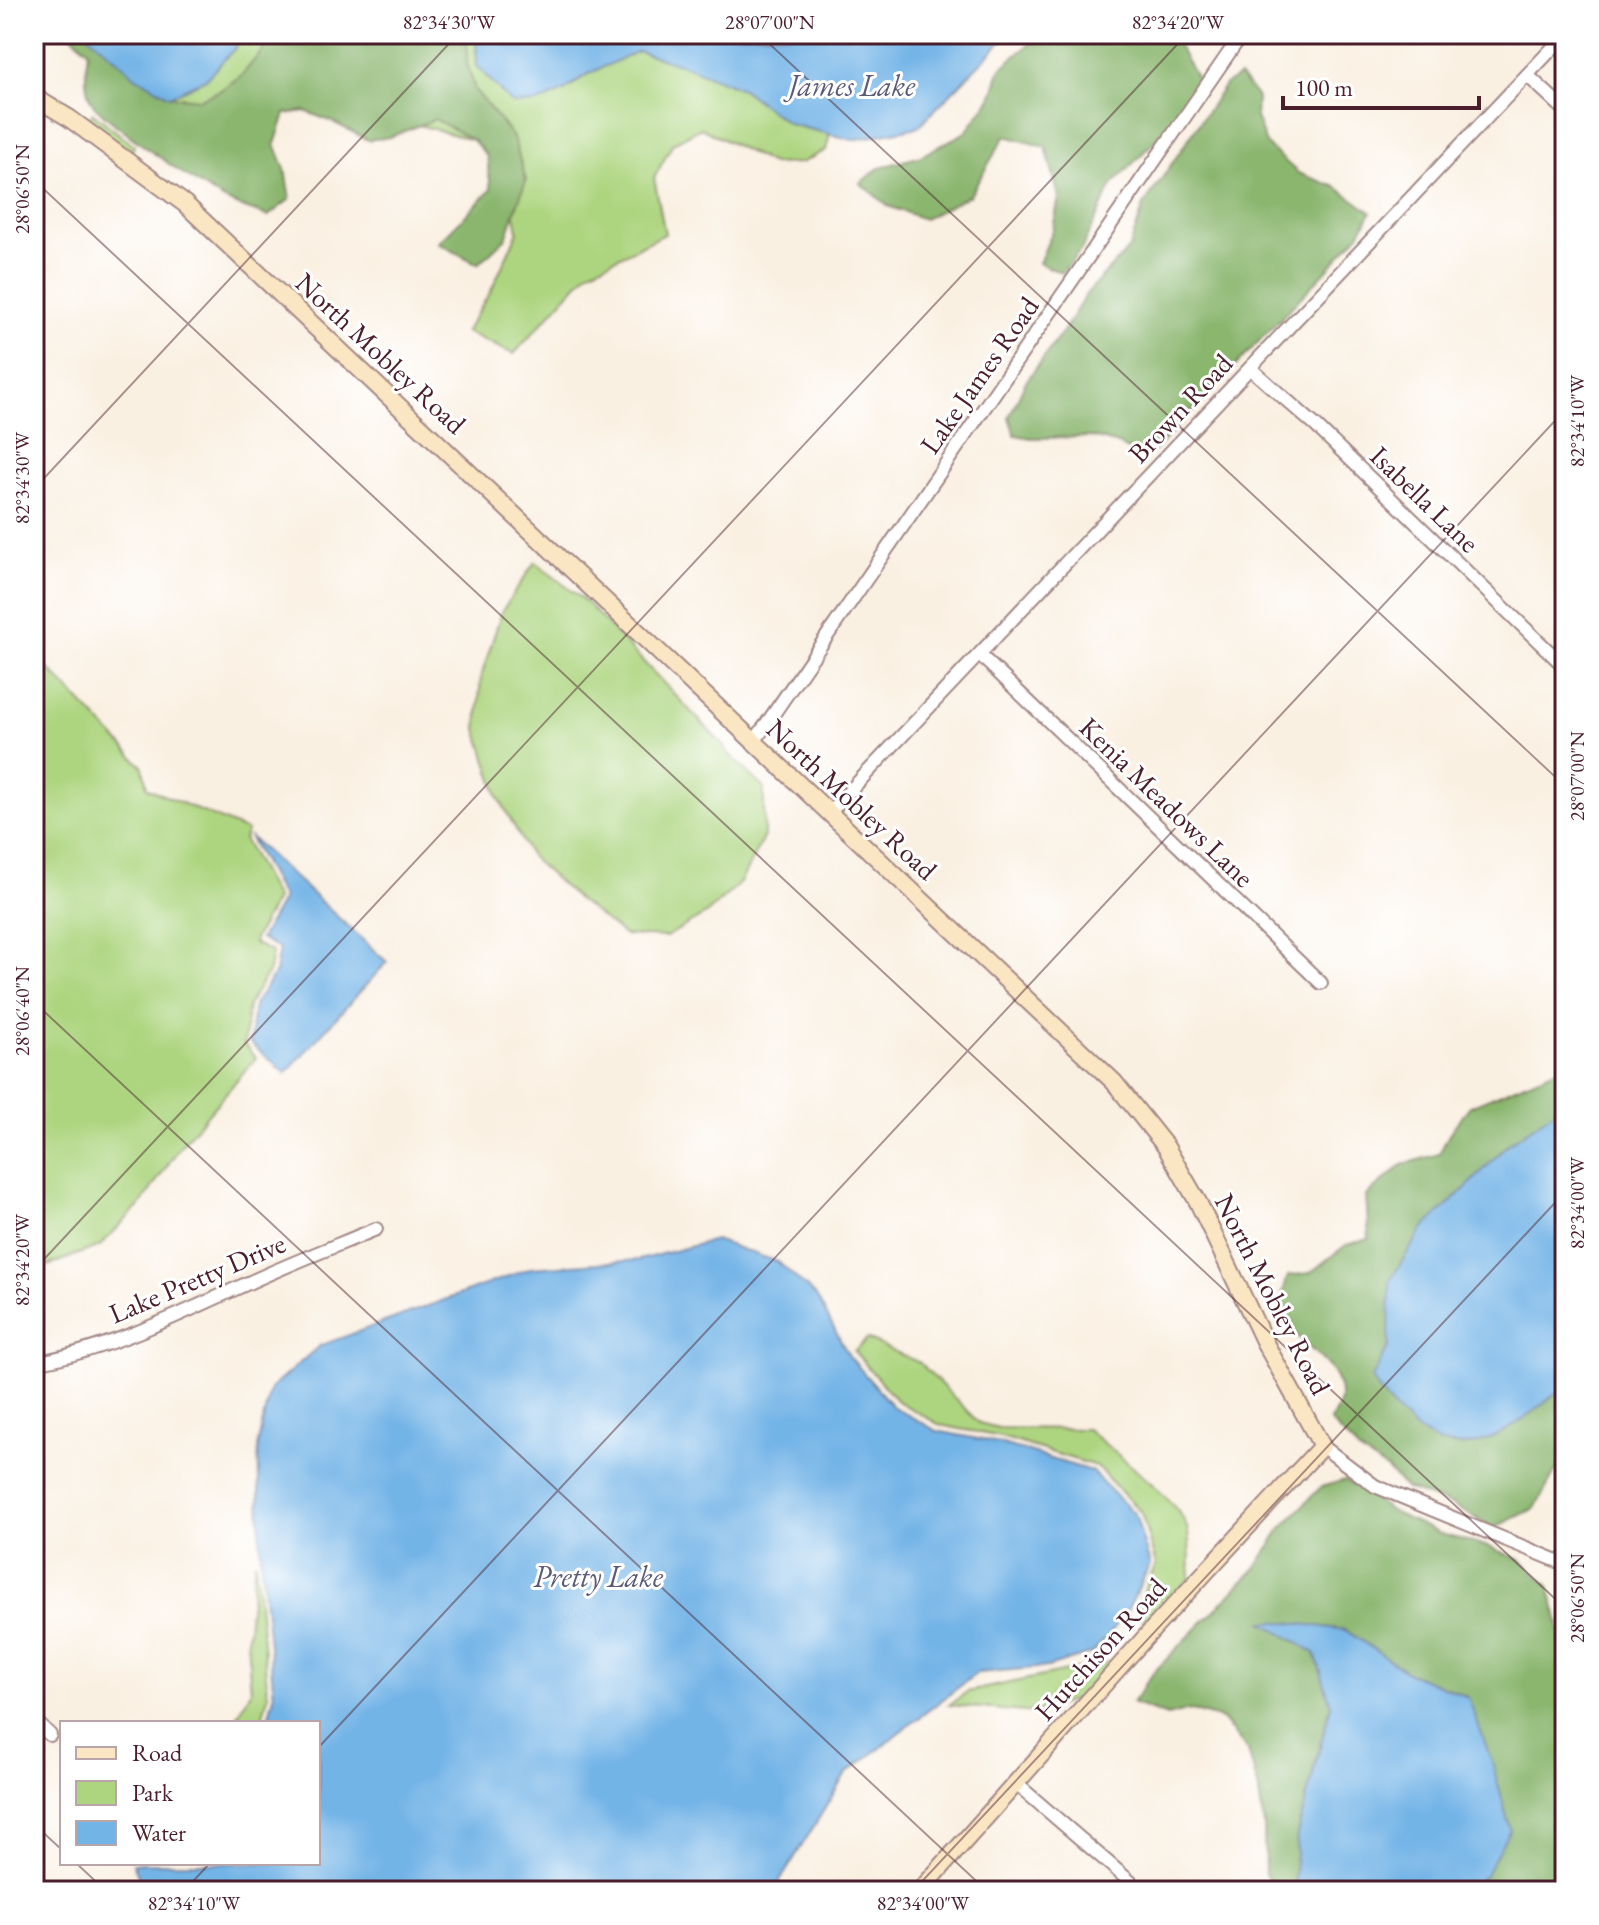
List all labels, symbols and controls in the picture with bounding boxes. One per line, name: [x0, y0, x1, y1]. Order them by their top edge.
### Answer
text: 82°34'30"W: [403, 9, 496, 35]
text: 28°07'00"N: [725, 9, 815, 35]
text: 82°34'20"W: [1132, 9, 1225, 35]
scale bar: [1283, 60, 1479, 110]
water label: James Lake: [783, 66, 916, 105]
text: 100 m: [1295, 72, 1353, 103]
text: 28°06'50"N: [9, 144, 35, 234]
street label: North Mobley Road: [288, 265, 475, 442]
street label: Lake James Road: [912, 289, 1047, 461]
street label: Brown Road: [1120, 345, 1241, 471]
text: 82°34'10"W: [1564, 374, 1590, 467]
text: 82°34'30"W: [9, 431, 35, 524]
street label: Isabella Lane: [1363, 438, 1487, 560]
street label: Kenia Meadows Lane: [1072, 709, 1262, 895]
street label: North Mobley Road: [759, 711, 946, 888]
text: 28°07'00"N: [1564, 731, 1590, 821]
text: 28°06'40"N: [9, 966, 35, 1056]
text: 82°34'00"W: [1564, 1156, 1590, 1249]
street label: North Mobley Road: [1207, 1187, 1340, 1401]
text: 82°34'20"W: [9, 1213, 35, 1306]
street label: Lake Pretty Drive: [103, 1225, 291, 1331]
text: 28°06'50"N: [1564, 1553, 1590, 1643]
water label: Pretty Lake: [533, 1557, 664, 1596]
street label: Hutchison Road: [1026, 1569, 1174, 1728]
legend: [60, 1721, 320, 1865]
text: Road: [132, 1737, 183, 1768]
text: Park: [132, 1777, 174, 1808]
text: Water: [132, 1817, 186, 1848]
text: 82°34'10"W: [148, 1890, 241, 1916]
text: 82°34'00"W: [877, 1890, 970, 1916]

